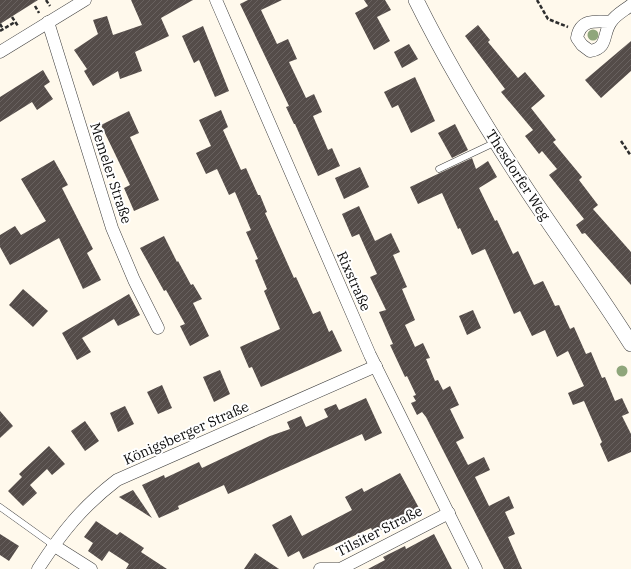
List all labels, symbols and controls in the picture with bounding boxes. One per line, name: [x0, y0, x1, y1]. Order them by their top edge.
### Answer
street label: Memeler Straße: [86, 120, 136, 226]
street label: Thesdorfer Weg: [482, 126, 554, 224]
street label: Rixstraße: [333, 248, 375, 314]
street label: Königsberger Straße: [120, 397, 252, 469]
street label: Tilsiter Straße: [333, 502, 425, 560]

